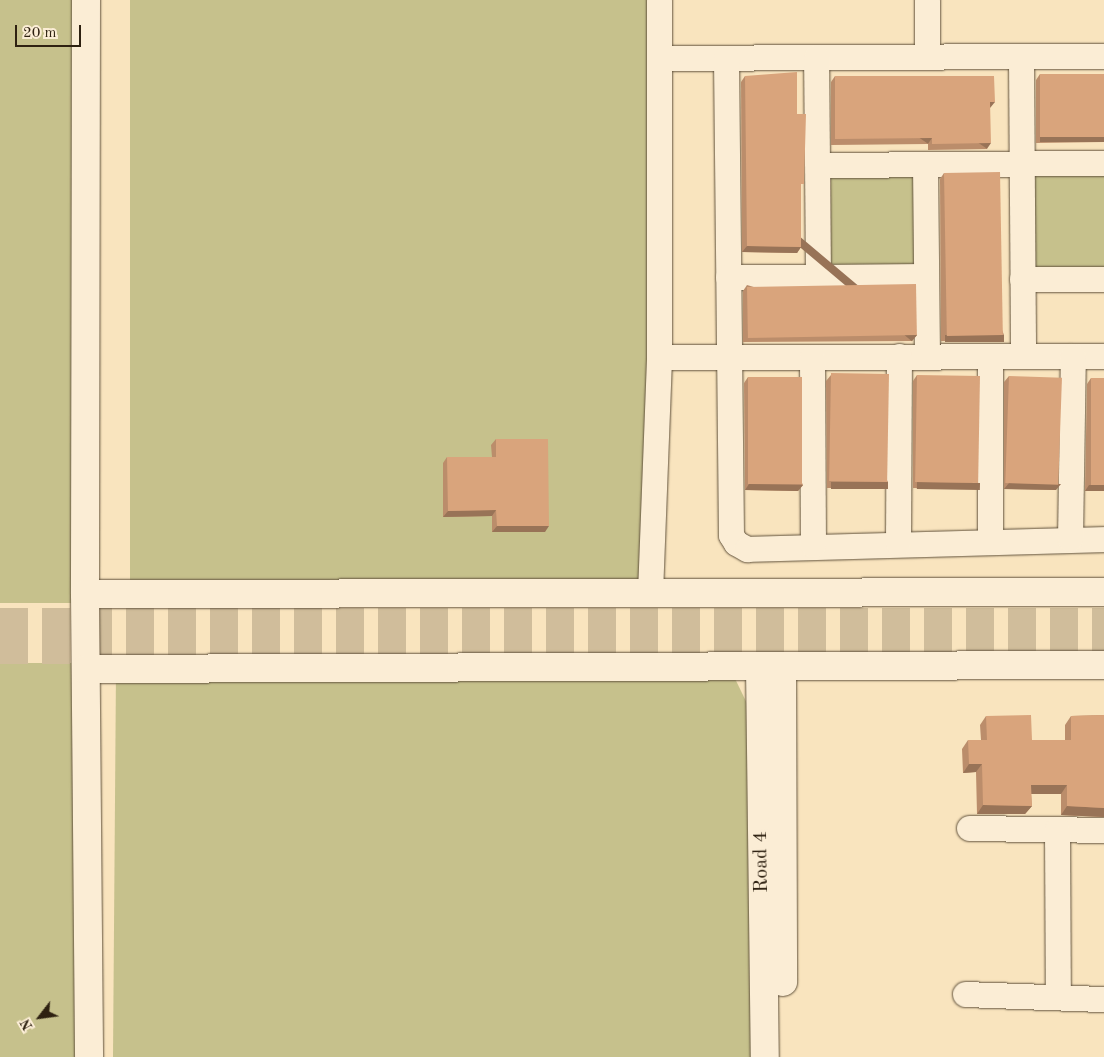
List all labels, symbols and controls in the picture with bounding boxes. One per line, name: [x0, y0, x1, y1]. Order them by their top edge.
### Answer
scale bar: [18, 15, 84, 47]
text: 20 m: [23, 26, 57, 41]
street label: Road 4: [749, 831, 775, 893]
north arrow: [15, 992, 65, 1042]
text: N: [18, 1016, 36, 1033]

